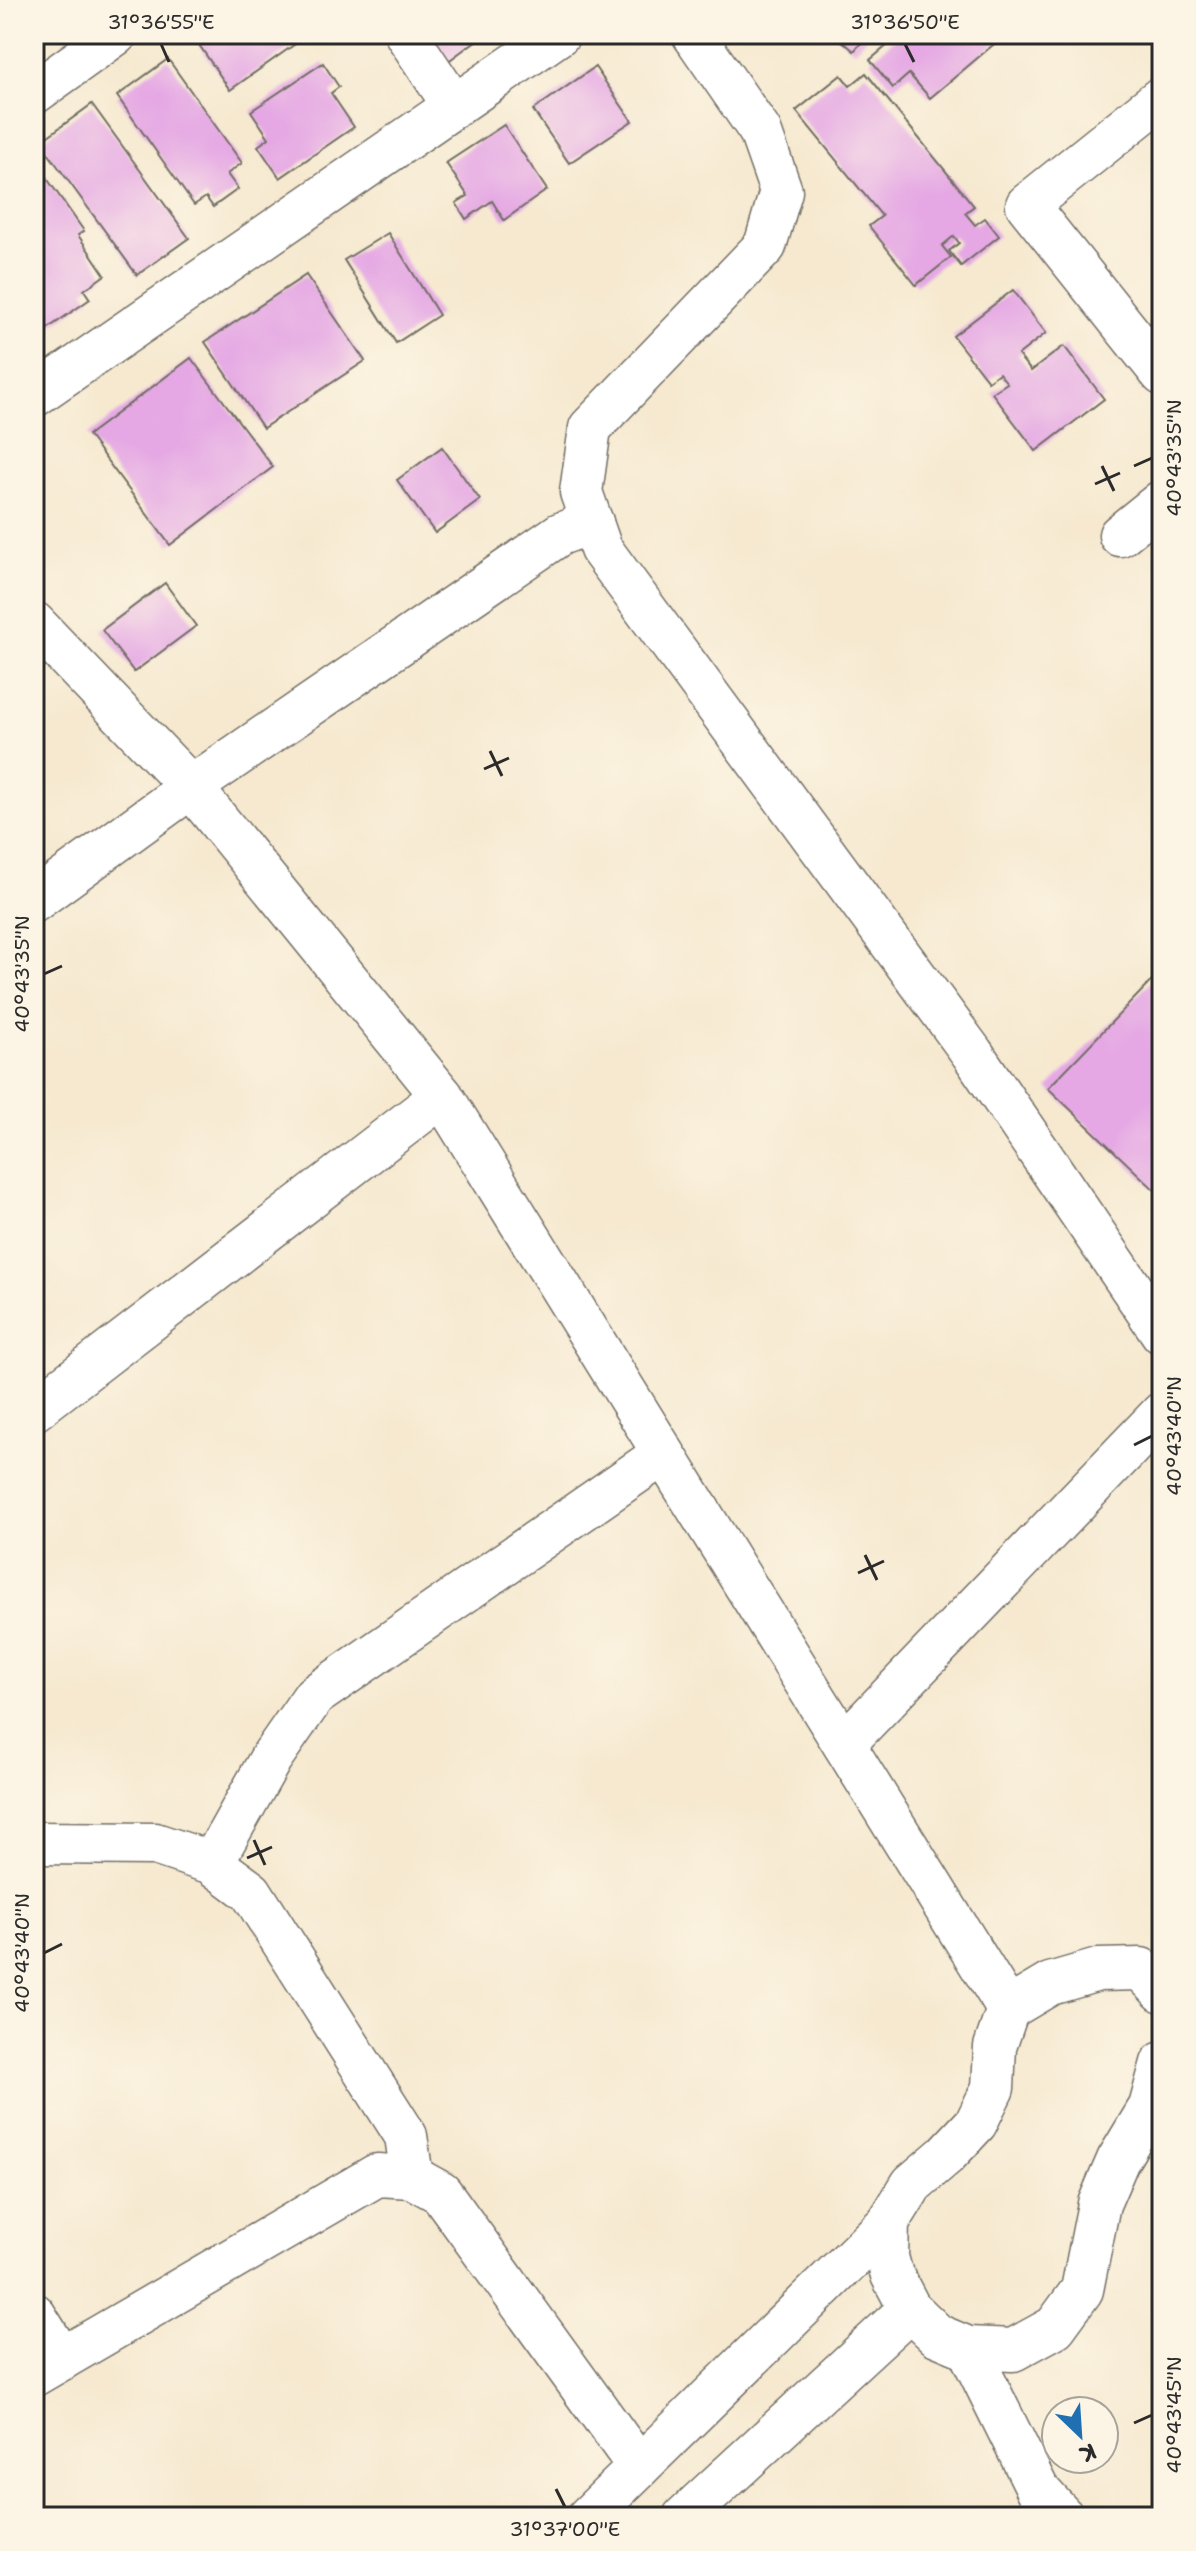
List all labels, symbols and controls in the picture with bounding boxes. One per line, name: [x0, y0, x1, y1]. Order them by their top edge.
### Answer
text: 31°36'55"E: [107, 9, 215, 35]
text: 31°36'50"E: [850, 9, 960, 35]
text: 40°43'35"N: [1161, 399, 1187, 517]
text: 40°43'35"N: [9, 915, 35, 1033]
text: 40°43'40"N: [1161, 1376, 1187, 1496]
text: 40°43'40"N: [9, 1893, 35, 2013]
text: 40°43'45"N: [1161, 2356, 1187, 2474]
north arrow: [1040, 2395, 1120, 2475]
text: K: [1075, 2436, 1101, 2469]
text: 31°37'00"E: [510, 2516, 620, 2542]

